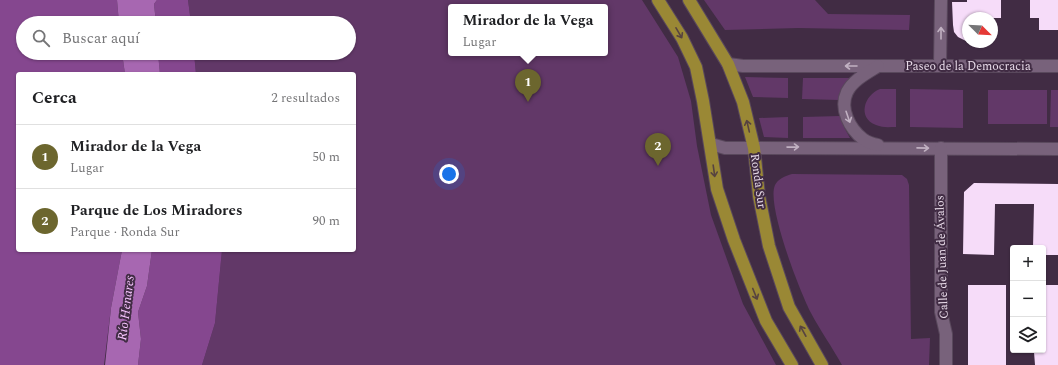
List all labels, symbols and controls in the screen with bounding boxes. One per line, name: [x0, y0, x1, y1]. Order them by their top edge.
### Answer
popup: [448, 4, 608, 56]
text: Mirador de la Vega: [462, 9, 594, 32]
north arrow: [962, 12, 998, 48]
search box: [16, 16, 356, 60]
icon: search: [30, 27, 52, 49]
text: Buscar aquí: [62, 27, 140, 50]
one-way arrow: [675, 27, 683, 39]
one-way arrow: [937, 27, 945, 40]
text: Lugar: [462, 32, 496, 52]
street label: Paseo de la Democracia: [905, 57, 1031, 76]
one-way arrow: [845, 62, 858, 70]
pin: 1: [515, 69, 541, 102]
text: Cerca: [32, 85, 77, 111]
text: 2 resultados: [271, 88, 340, 108]
one-way arrow: [844, 111, 852, 123]
one-way arrow: [744, 119, 752, 132]
pin: 2: [645, 133, 671, 166]
text: Mirador de la Vega: [70, 135, 201, 158]
one-way arrow: [786, 143, 799, 151]
one-way arrow: [916, 144, 929, 152]
text: 1: [41, 147, 49, 167]
text: 50 m: [313, 147, 340, 167]
street label: Ronda Sur: [745, 153, 771, 210]
text: Lugar: [70, 158, 104, 178]
your location: [439, 164, 459, 184]
one-way arrow: [710, 164, 718, 177]
street label: Calle de Juan de Ávalos: [930, 195, 954, 319]
text: Parque de Los Miradores: [70, 199, 242, 222]
text: 2: [41, 211, 49, 231]
text: 90 m: [313, 211, 340, 231]
text: Parque · Ronda Sur: [70, 222, 180, 242]
map controls: [1010, 245, 1046, 353]
button: +: [1010, 245, 1046, 281]
water label: Río Henares: [112, 274, 140, 341]
button: −: [1010, 281, 1046, 317]
one-way arrow: [752, 288, 759, 300]
button: layers: [1010, 317, 1046, 353]
one-way arrow: [798, 325, 806, 337]

